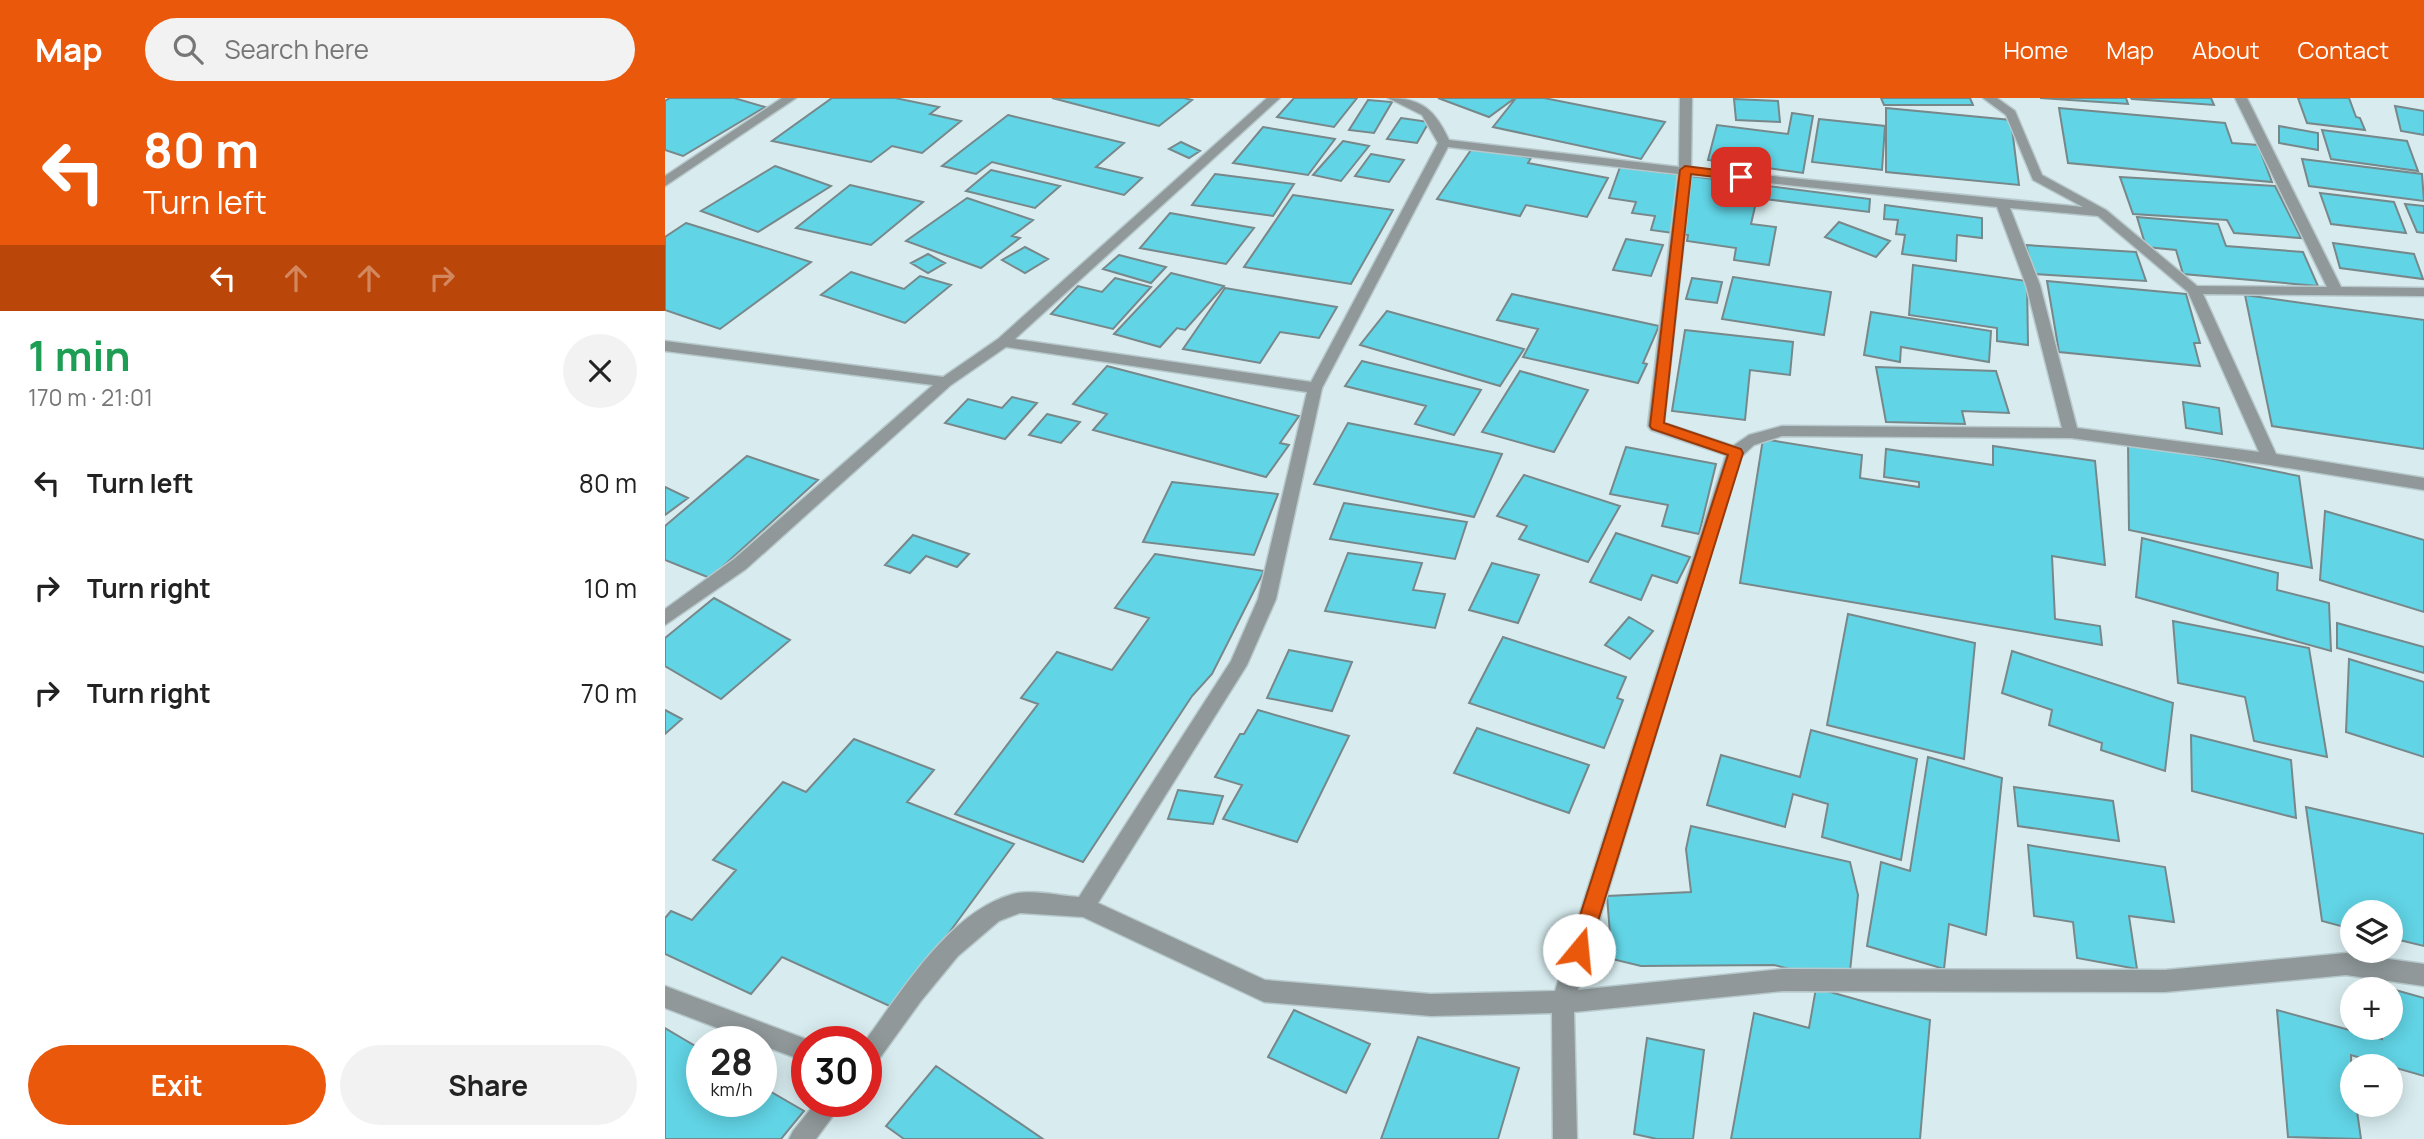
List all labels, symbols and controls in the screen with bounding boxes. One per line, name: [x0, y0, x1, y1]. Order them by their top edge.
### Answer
search box: [145, 18, 635, 81]
text: Map: [35, 27, 103, 72]
icon: search: [169, 30, 207, 68]
text: Search here: [225, 31, 369, 67]
text: Home: [2003, 33, 2068, 66]
text: Map: [2106, 33, 2154, 66]
text: About: [2192, 33, 2260, 66]
text: Contact: [2298, 33, 2389, 66]
text: 80 m: [143, 116, 259, 183]
icon: left: [28, 126, 119, 217]
pin: [1711, 147, 1771, 207]
icon: arrive: [1722, 158, 1760, 196]
text: Turn left: [143, 180, 267, 224]
icon: left: [204, 259, 242, 297]
icon: ahead: [277, 259, 315, 297]
icon: ahead: [350, 259, 388, 297]
icon: right: [423, 259, 461, 297]
text: 1 min: [28, 326, 131, 384]
button: close: [563, 334, 637, 408]
text: 170 m · 21:01: [28, 381, 153, 413]
icon: left: [28, 464, 66, 502]
text: Turn left: [87, 465, 194, 501]
text: 80 m: [579, 465, 637, 501]
icon: right: [28, 569, 66, 607]
text: Turn right: [87, 570, 211, 606]
text: 10 m: [584, 570, 637, 606]
icon: right: [28, 674, 66, 712]
text: Turn right: [87, 675, 211, 711]
text: 70 m: [581, 675, 637, 711]
map controls: [2340, 900, 2403, 1117]
button: layers: [2340, 900, 2403, 963]
position arrow: [1542, 913, 1616, 987]
button: +: [2340, 977, 2403, 1040]
speed limit sign: 30: [791, 1026, 882, 1117]
text: 28: [710, 1038, 753, 1086]
button: Exit: [28, 1045, 326, 1125]
button: Share: [340, 1045, 637, 1125]
button: −: [2340, 1054, 2403, 1117]
text: km/h: [711, 1077, 752, 1101]

